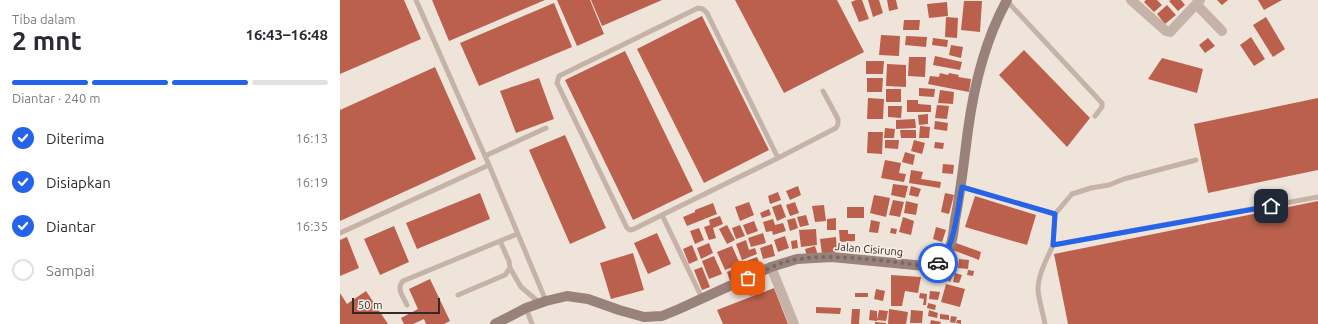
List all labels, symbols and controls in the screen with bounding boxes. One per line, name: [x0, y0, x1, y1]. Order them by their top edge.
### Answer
text: Tiba dalam: [12, 12, 76, 26]
text: 2 mnt: [12, 26, 82, 55]
text: 16:43–16:48: [245, 26, 328, 43]
text: Diantar · 240 m: [12, 91, 100, 105]
icon: check: [12, 127, 34, 149]
text: Diterima: [46, 130, 104, 147]
text: 16:13: [295, 131, 328, 145]
icon: check: [12, 171, 34, 193]
text: Disiapkan: [46, 174, 111, 191]
text: 16:19: [295, 175, 328, 189]
pin: [1254, 189, 1288, 223]
icon: home: [1260, 195, 1282, 217]
icon: check: [12, 215, 34, 237]
text: Diantar: [46, 218, 96, 235]
text: 16:35: [295, 219, 328, 233]
street label: Jalan Cisirung: [834, 240, 904, 258]
courier: [918, 243, 958, 283]
icon: car: [927, 252, 949, 274]
pin: [731, 261, 765, 295]
text: Sampai: [46, 262, 95, 279]
icon: bag: [737, 267, 759, 289]
scale bar: [352, 296, 440, 315]
text: 50 m: [358, 299, 382, 311]

